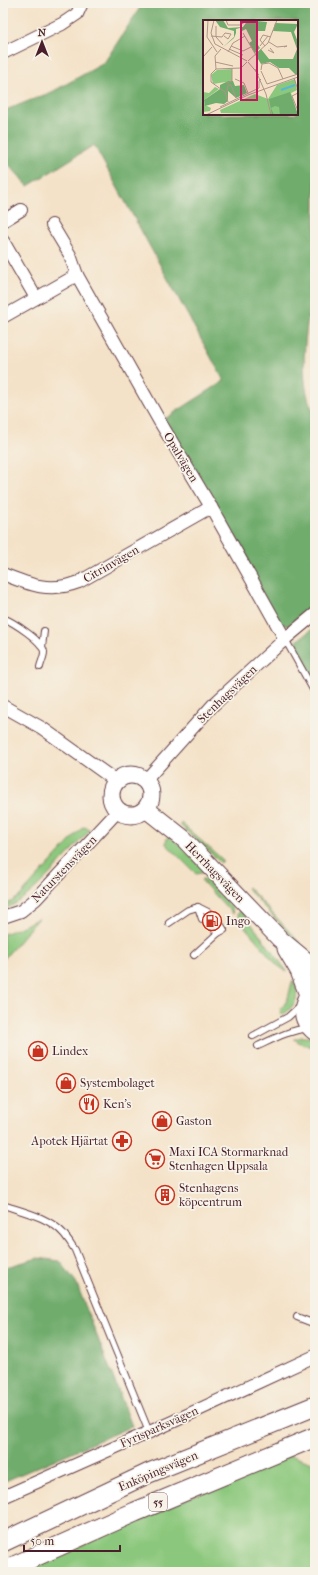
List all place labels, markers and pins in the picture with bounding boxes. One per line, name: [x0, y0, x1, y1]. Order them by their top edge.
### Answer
fuel station icon: Ingo: [201, 910, 223, 932]
place label: Ingo: [226, 914, 250, 928]
shop icon: Lindex: [27, 1040, 49, 1062]
place label: Lindex: [52, 1044, 89, 1058]
shop icon: Systembolaget: [55, 1072, 77, 1094]
place label: Systembolaget: [80, 1076, 155, 1090]
restaurant icon: Ken's: [78, 1093, 100, 1115]
place label: Ken's: [103, 1097, 132, 1111]
shop icon: Gaston: [151, 1110, 173, 1132]
place label: Gaston: [176, 1114, 212, 1128]
pharmacy icon: Apotek Hjärtat: [111, 1130, 133, 1152]
place label: Apotek Hjärtat: [30, 1134, 109, 1148]
place label: Maxi ICA Stormarknad Stenhagen Uppsala: [169, 1145, 289, 1173]
supermarket icon: Maxi ICA Stormarknad Stenhagen Uppsala: [144, 1148, 166, 1170]
place label: Stenhagens köpcentrum: [179, 1181, 242, 1209]
building icon: Stenhagens köpcentrum: [154, 1184, 176, 1206]

